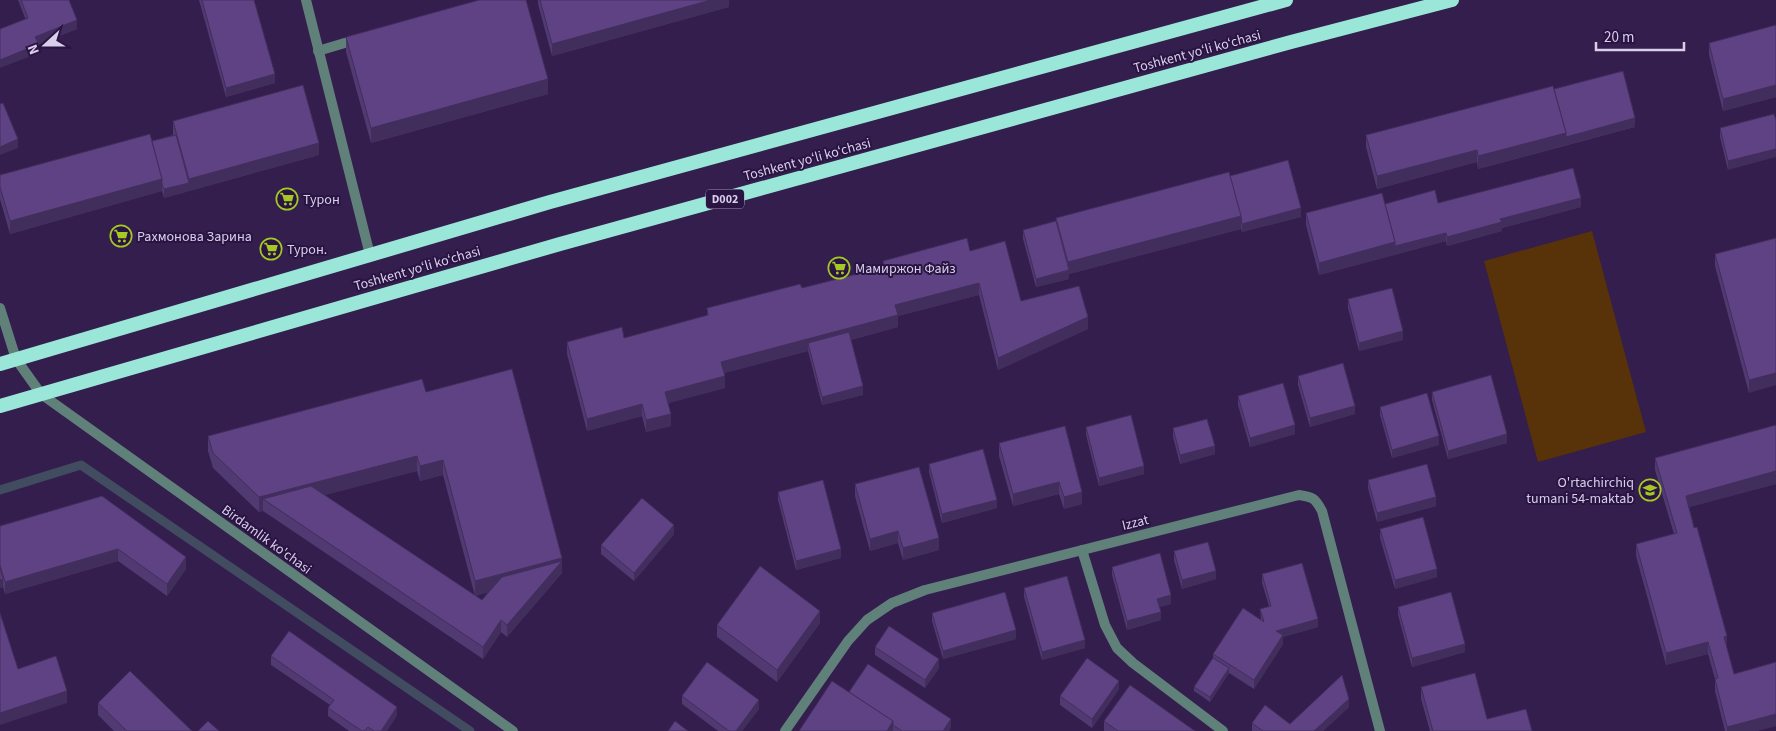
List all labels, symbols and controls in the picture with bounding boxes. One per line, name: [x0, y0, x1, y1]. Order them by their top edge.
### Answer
north arrow: [20, 20, 70, 70]
scale bar: [1596, 20, 1684, 52]
street label: Toshkent yo‘li ko‘chasi: [1131, 25, 1263, 79]
text: 20 m: [1604, 27, 1634, 48]
text: N: [23, 41, 45, 57]
street label: Toshkent yo‘li ko‘chasi: [741, 133, 873, 187]
supermarket icon: Турон: [275, 187, 299, 211]
place label: Турон: [303, 190, 340, 210]
road number: D002: [706, 190, 744, 208]
supermarket icon: Рахмонова Зарина: [109, 224, 133, 248]
place label: Рахмонова Зарина: [137, 227, 252, 247]
supermarket icon: Турон.: [259, 237, 283, 261]
place label: Турон.: [287, 240, 327, 260]
street label: Toshkent yo‘li ko‘chasi: [352, 241, 483, 297]
supermarket icon: Мамиржон Файз: [827, 256, 851, 280]
place label: Мамиржон Файз: [855, 259, 956, 279]
place label: O'rtachirchiq tumani 54-maktab: [1526, 473, 1634, 509]
school or university icon: O'rtachirchiq tumani 54-maktab: [1638, 478, 1662, 502]
street label: Birdamlik ko'chasi: [217, 500, 316, 579]
street label: Izzat: [1120, 510, 1151, 536]

